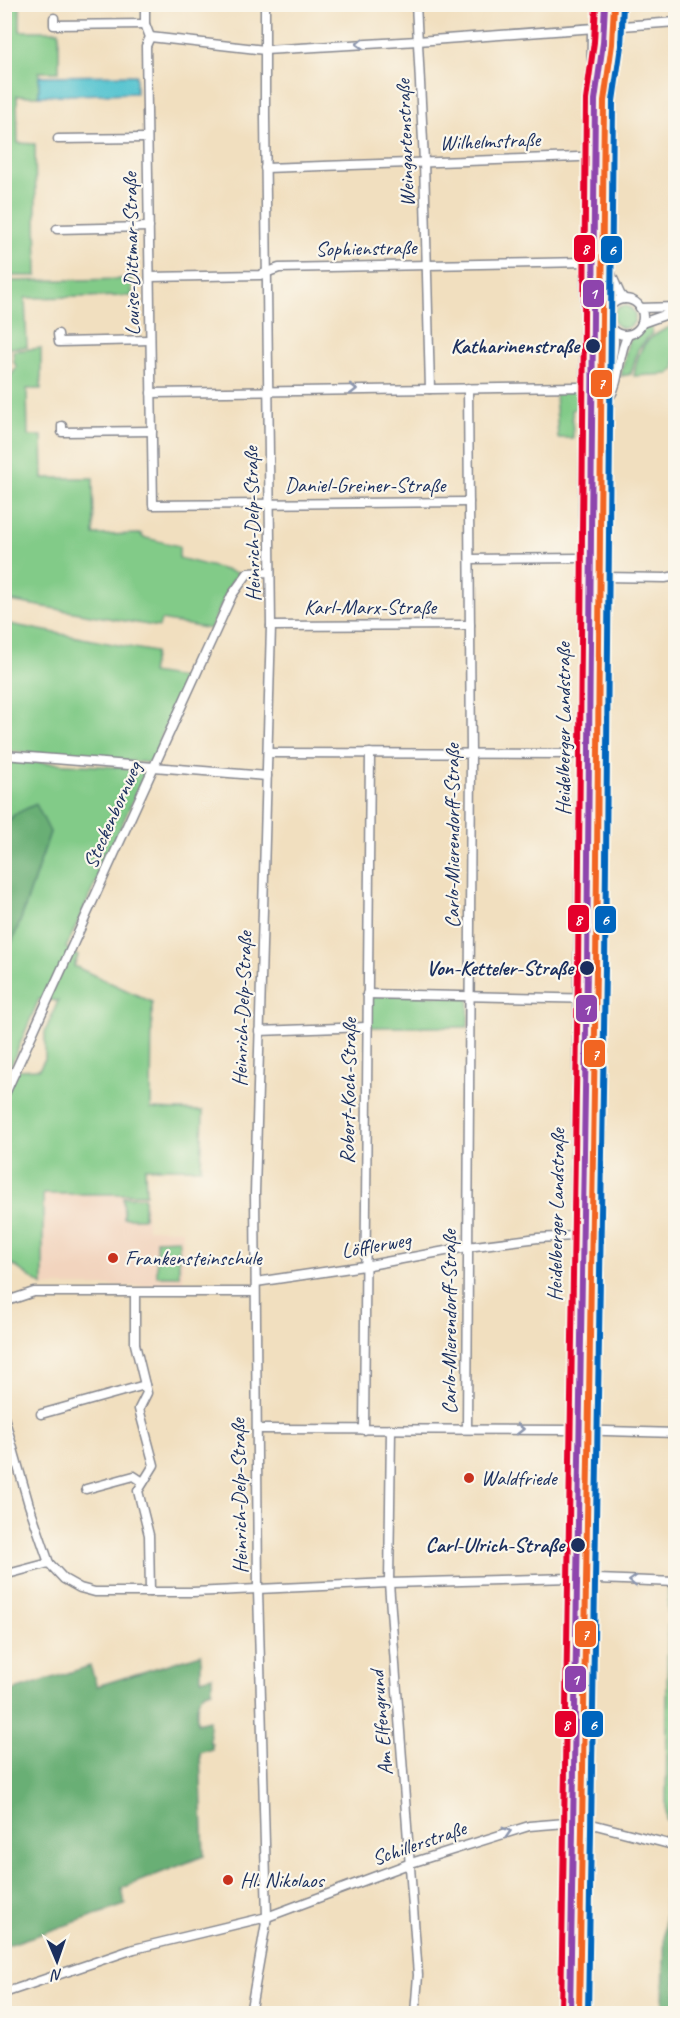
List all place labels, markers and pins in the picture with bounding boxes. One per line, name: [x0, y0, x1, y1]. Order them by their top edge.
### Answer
place label: Katharinenstraße: [451, 333, 581, 359]
marker: Katharinenstraße: [584, 337, 602, 355]
place label: Von-Ketteler-Straße: [426, 955, 575, 981]
marker: Von-Ketteler-Straße: [578, 959, 596, 977]
place label: Frankensteinschule: [125, 1245, 263, 1271]
marker: Frankensteinschule: [106, 1251, 120, 1265]
place label: Waldfriede: [481, 1465, 559, 1491]
marker: Waldfriede: [462, 1471, 476, 1485]
place label: Carl-Ulrich-Straße: [425, 1532, 566, 1558]
marker: Carl-Ulrich-Straße: [569, 1536, 587, 1554]
place label: Hl. Nikolaos: [240, 1867, 325, 1893]
marker: Hl. Nikolaos: [221, 1873, 235, 1887]

